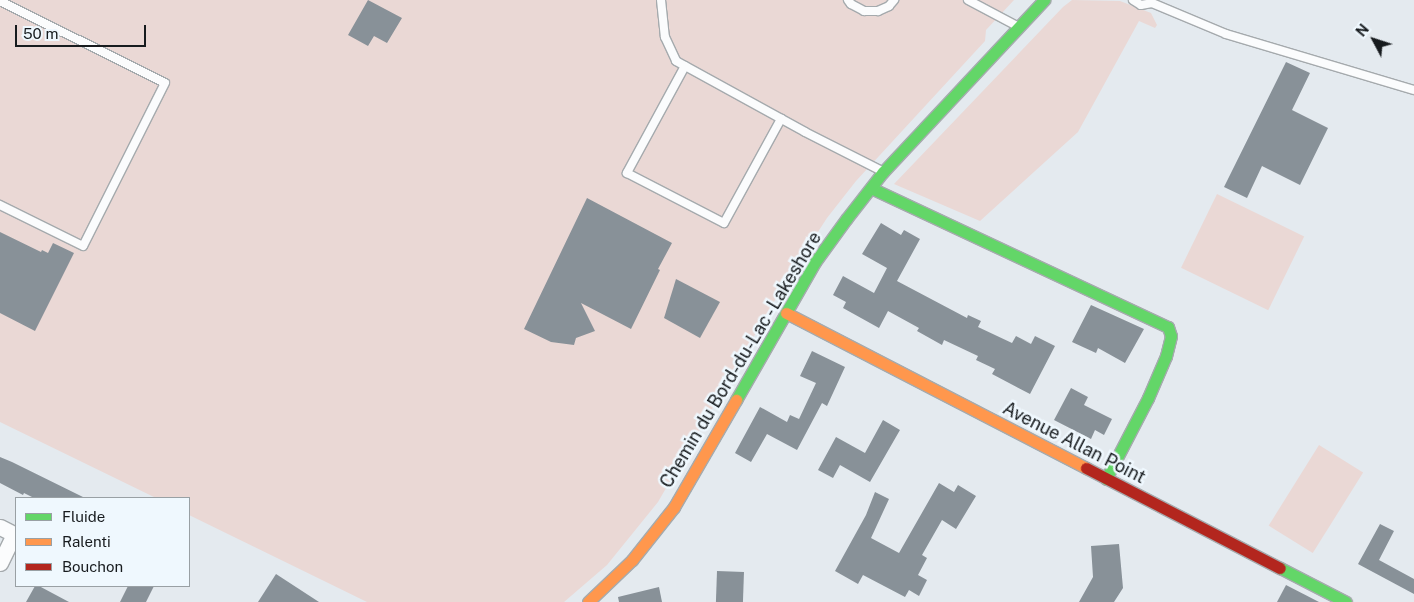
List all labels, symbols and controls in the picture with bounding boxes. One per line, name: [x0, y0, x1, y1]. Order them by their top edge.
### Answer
scale bar: [18, 15, 149, 47]
north arrow: [1349, 15, 1399, 65]
text: N: [1353, 21, 1372, 40]
text: 50 m: [23, 25, 58, 42]
street label: Chemin du Bord-du-Lac - Lakeshore: [654, 226, 828, 494]
street label: Avenue Allan Point: [999, 398, 1149, 488]
legend: [15, 497, 190, 587]
text: Fluide: [62, 508, 105, 525]
text: Ralenti: [62, 533, 111, 550]
text: Bouchon: [62, 558, 123, 575]

